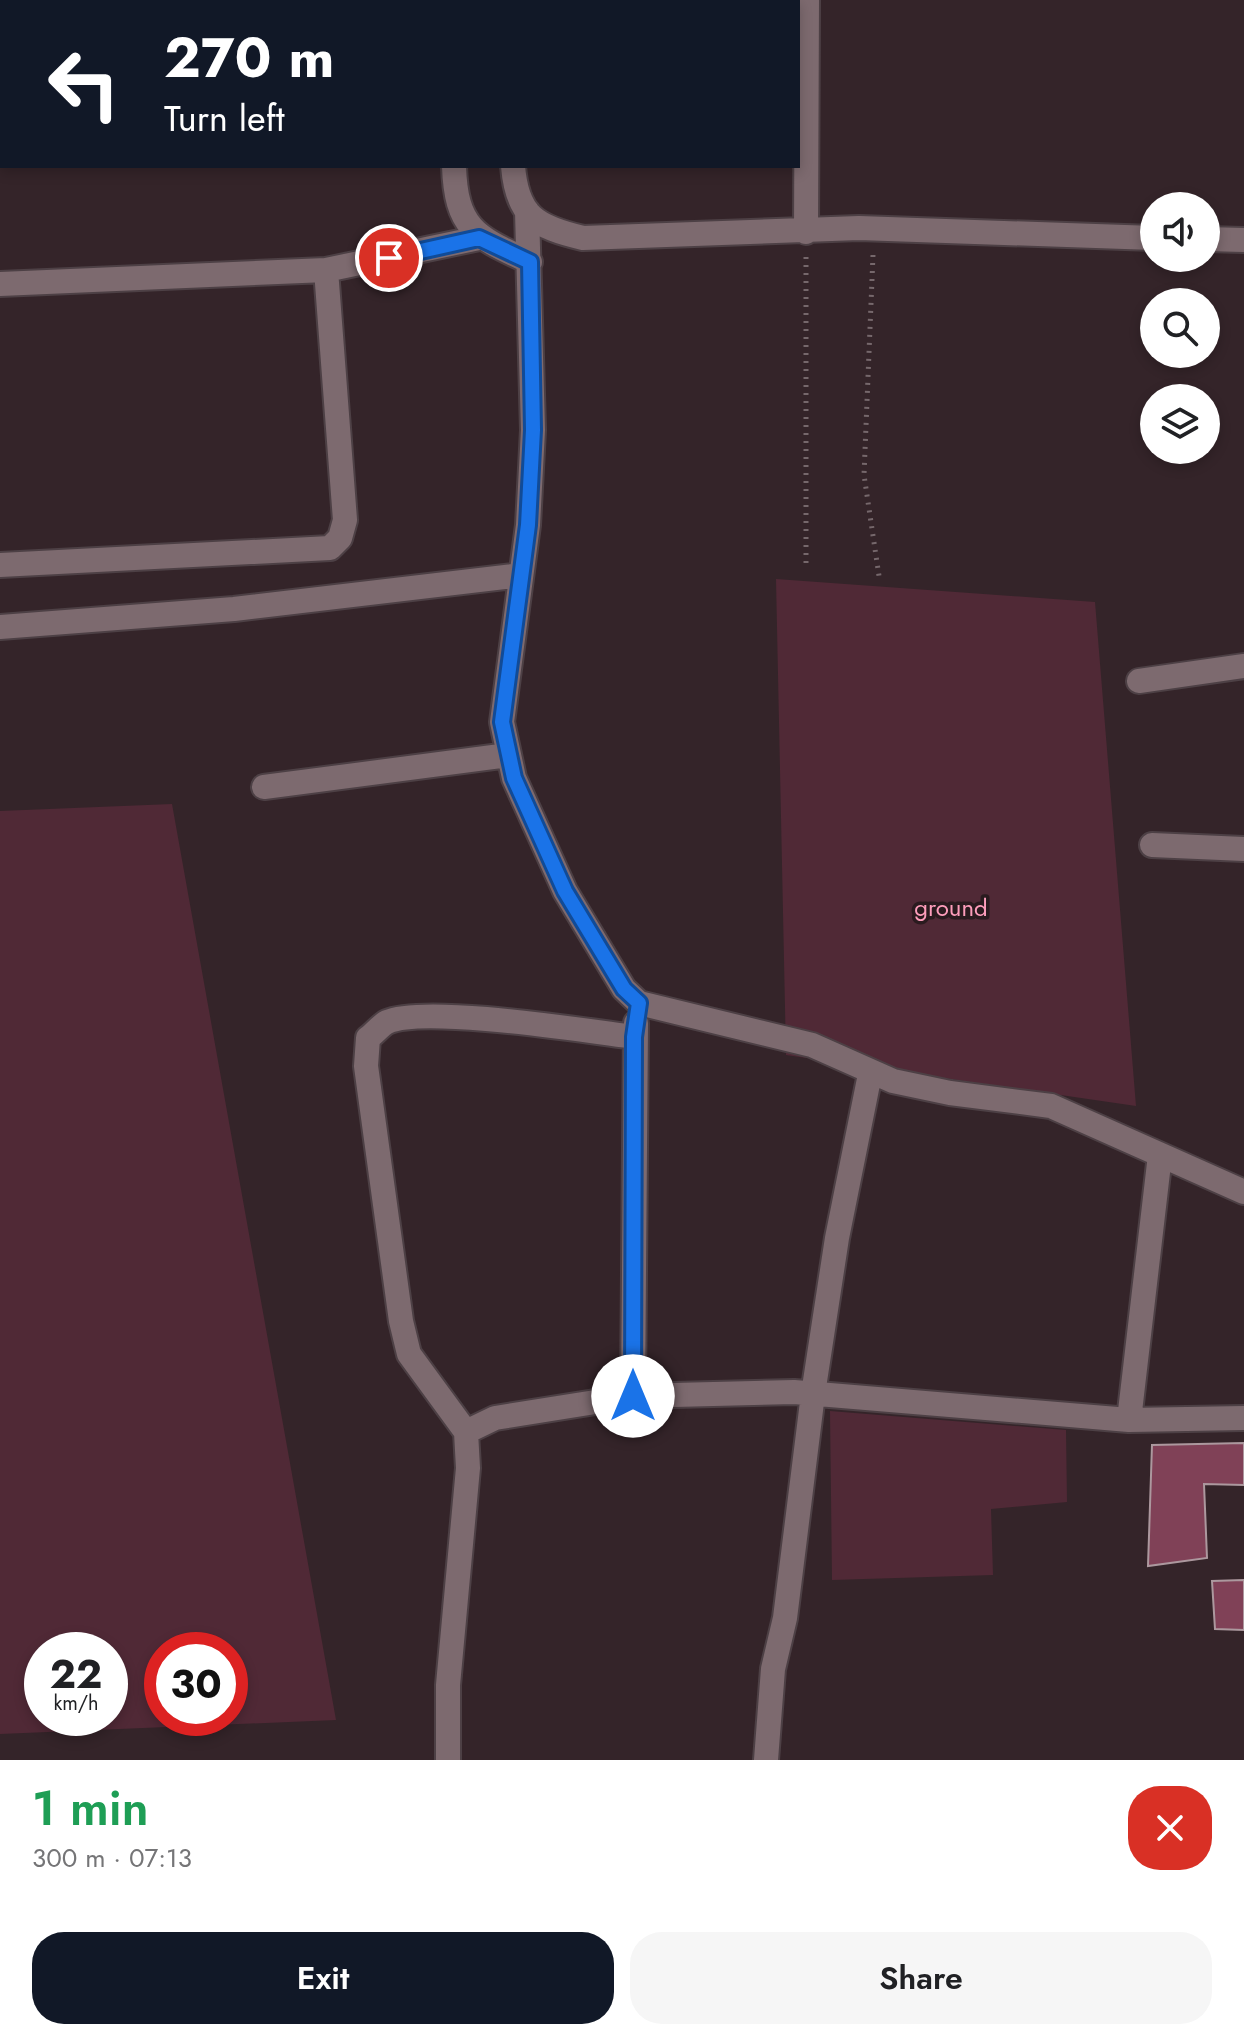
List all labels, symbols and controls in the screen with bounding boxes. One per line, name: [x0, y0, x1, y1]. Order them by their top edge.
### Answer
text: 270 m: [164, 17, 334, 98]
icon: left: [32, 32, 136, 136]
text: Turn left: [164, 92, 285, 144]
map controls: [1140, 192, 1220, 464]
button: sound: [1140, 192, 1220, 272]
pin: [355, 224, 423, 292]
icon: arrive: [367, 236, 411, 280]
button: search: [1140, 288, 1220, 368]
button: layers: [1140, 384, 1220, 464]
park label: ground: [914, 890, 988, 925]
position arrow: [591, 1354, 675, 1438]
speed limit sign: 30: [144, 1632, 248, 1736]
text: 22: [50, 1645, 102, 1703]
text: km/h: [53, 1689, 99, 1718]
text: 1 min: [32, 1774, 149, 1843]
button: close: [1128, 1786, 1212, 1870]
text: 300 m · 07:13: [32, 1839, 192, 1877]
button: Exit: [32, 1932, 614, 2024]
button: Share: [630, 1932, 1212, 2024]

